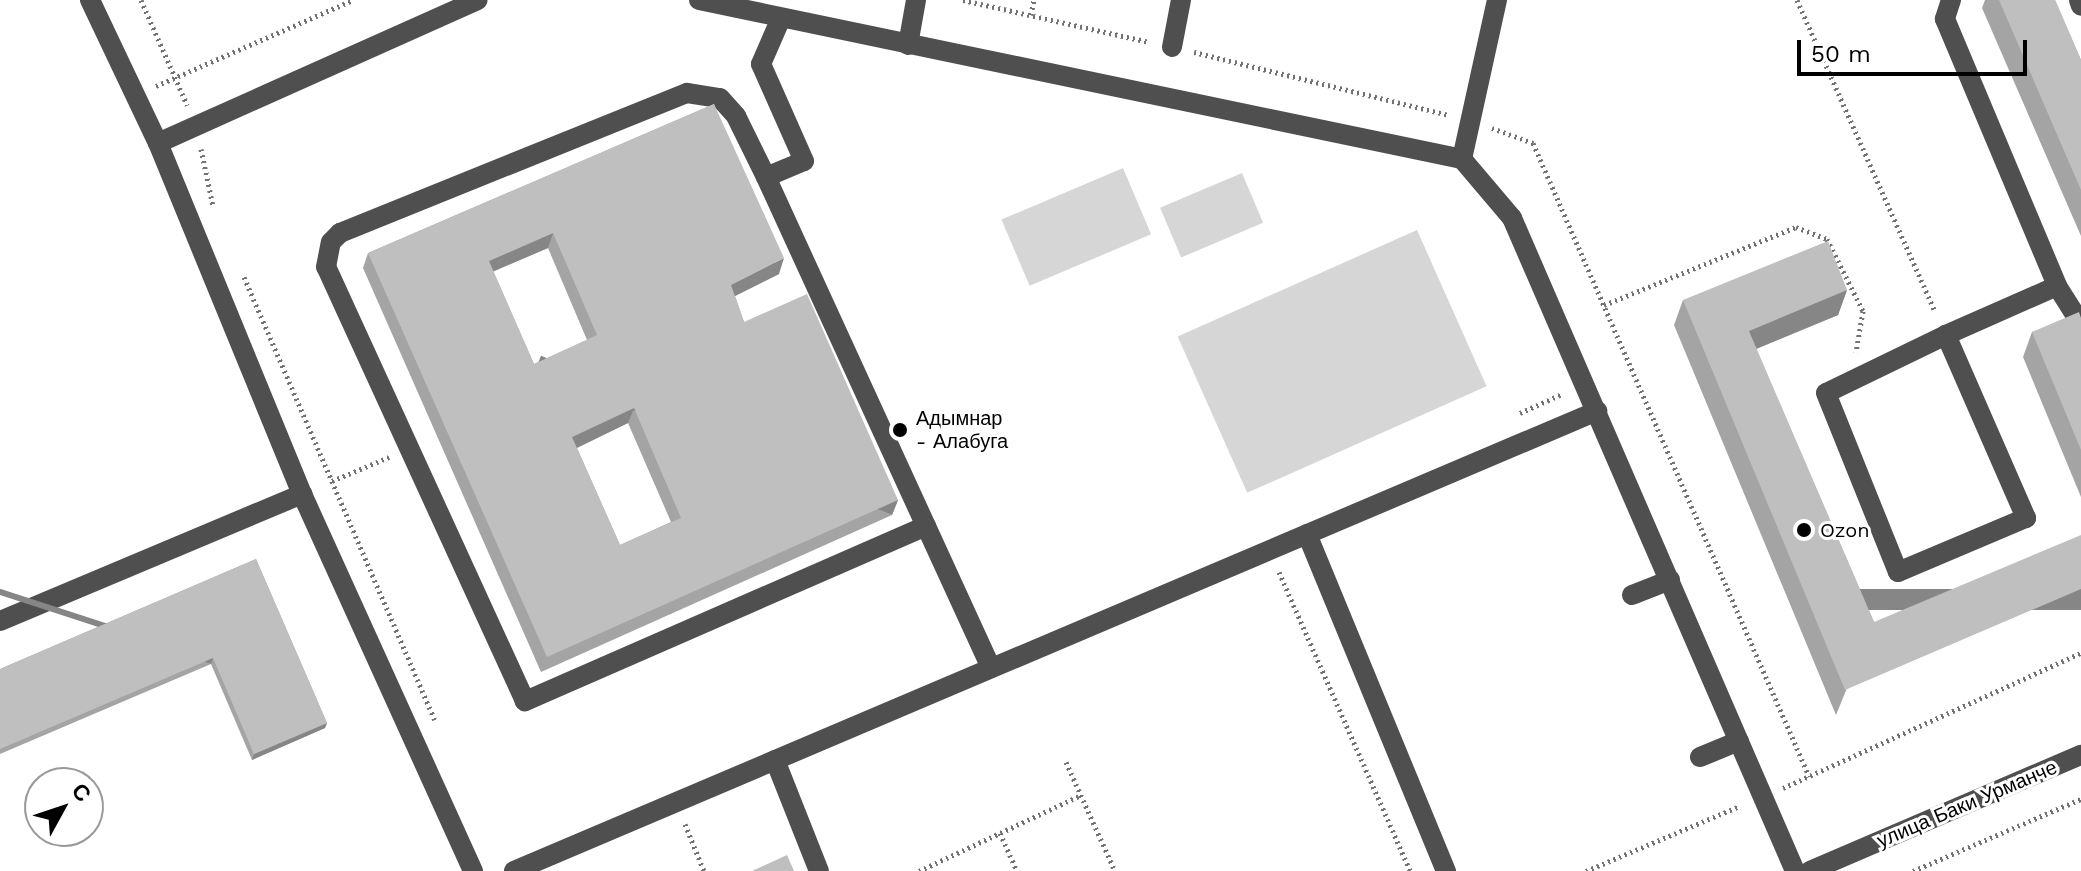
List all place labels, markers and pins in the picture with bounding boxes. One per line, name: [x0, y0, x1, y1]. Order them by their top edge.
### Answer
place label: Адымнар - Алабуга: [916, 406, 1008, 453]
marker: Адымнар - Алабуга: [891, 421, 909, 439]
place label: Ozon: [1820, 518, 1870, 542]
marker: Ozon: [1795, 521, 1813, 539]

